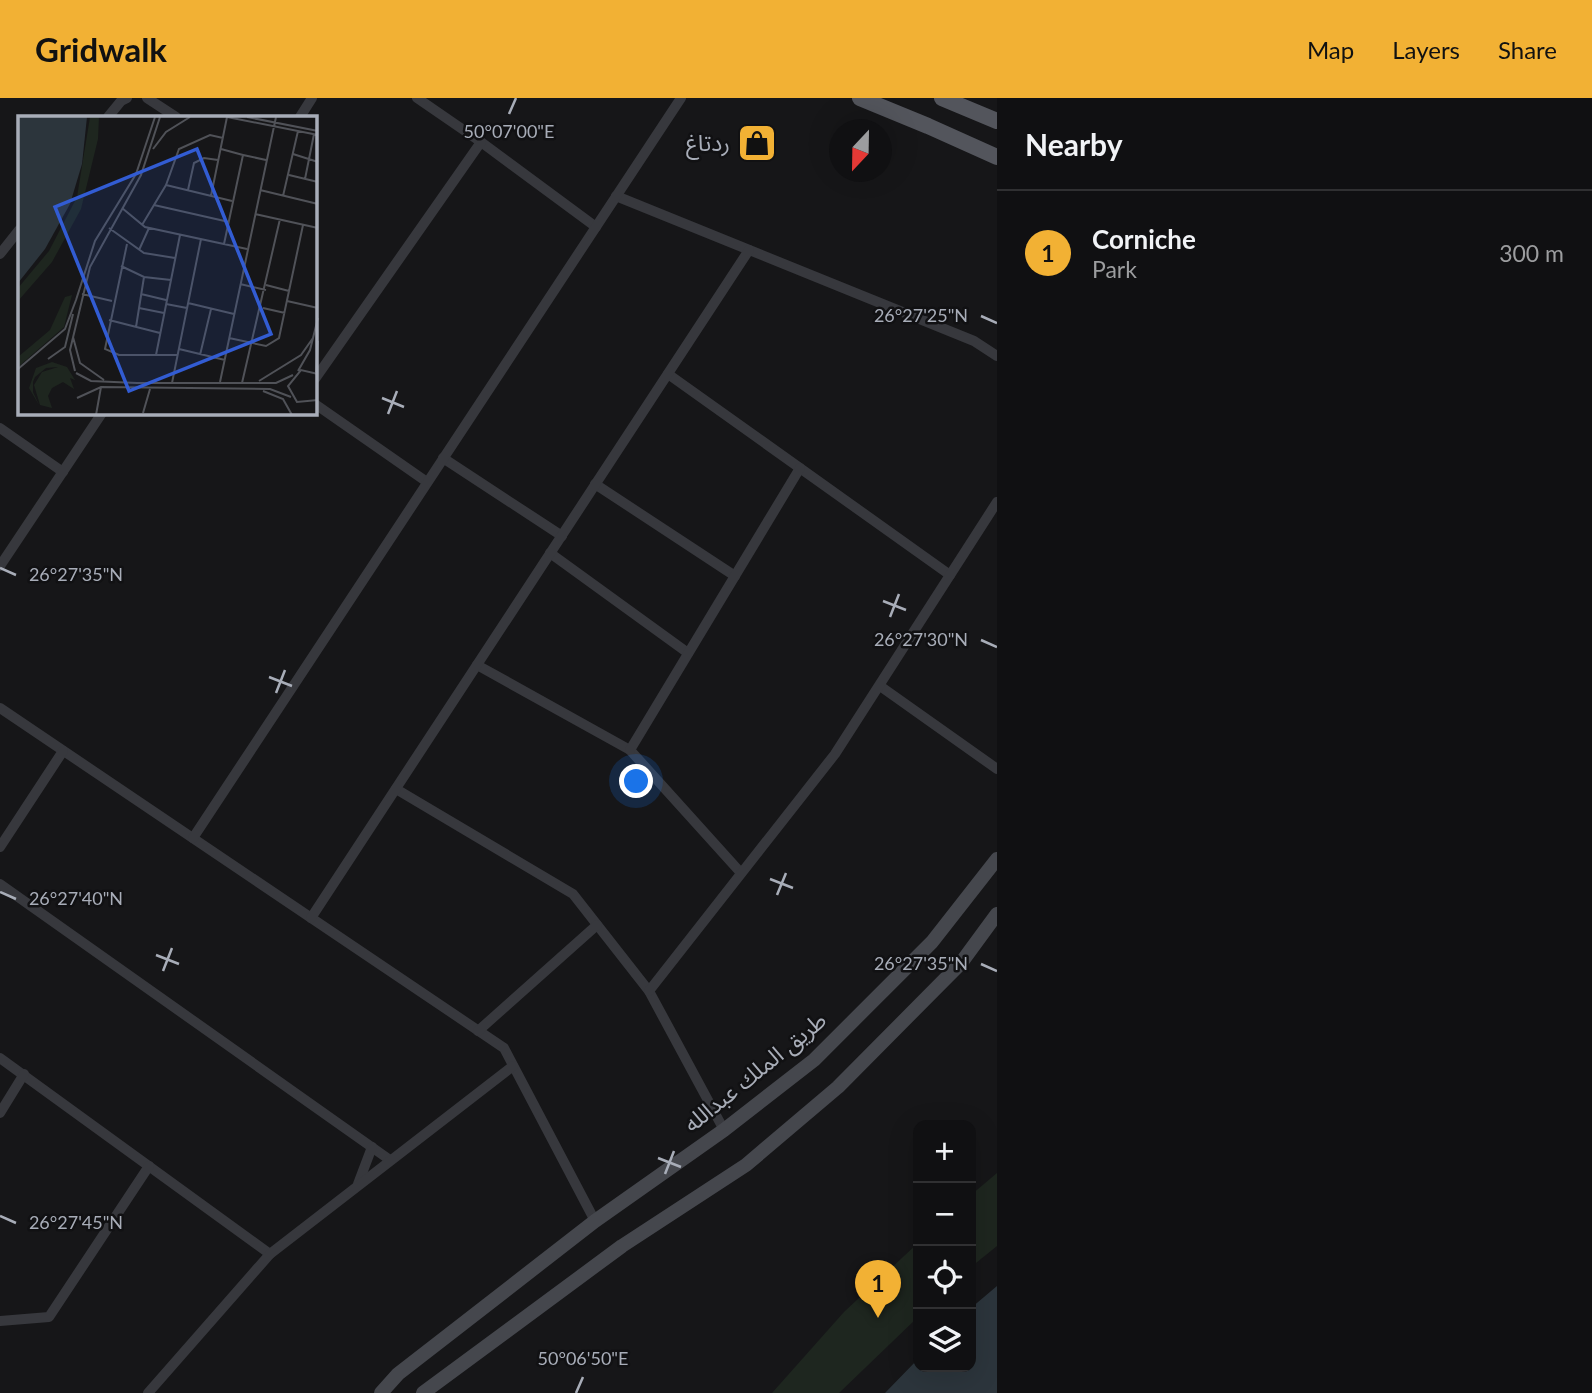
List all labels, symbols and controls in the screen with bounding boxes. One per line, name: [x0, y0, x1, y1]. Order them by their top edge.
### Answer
text: Gridwalk: [35, 29, 167, 69]
text: Map: [1307, 35, 1354, 64]
text: Layers: [1392, 35, 1460, 64]
text: Share: [1498, 35, 1557, 64]
inset map: [18, 116, 317, 415]
north arrow: [829, 119, 892, 182]
text: 50°07'00"E: [464, 120, 554, 142]
shop icon: ردتاغ: [736, 122, 778, 164]
text: Nearby: [1025, 126, 1123, 162]
place label: ردتاغ: [686, 128, 730, 160]
text: Corniche: [1092, 223, 1196, 255]
text: 1: [1041, 239, 1055, 267]
text: 300 m: [1499, 239, 1564, 267]
text: Park: [1092, 255, 1137, 283]
text: 26°27'25"N: [874, 304, 968, 326]
text: 26°27'35"N: [29, 563, 123, 585]
text: 26°27'30"N: [874, 628, 968, 650]
your location: [619, 764, 653, 798]
text: 26°27'40"N: [29, 887, 123, 909]
text: 26°27'35"N: [874, 952, 968, 974]
street label: طريق الملك عبدالله: [677, 1005, 832, 1138]
map controls: [913, 1120, 976, 1372]
button: +: [913, 1120, 976, 1183]
button: −: [913, 1183, 976, 1246]
text: 26°27'45"N: [29, 1211, 123, 1233]
button: locate: [913, 1246, 976, 1309]
pin: 1: [855, 1260, 901, 1318]
button: layers: [913, 1309, 976, 1372]
text: 50°06'50"E: [538, 1347, 628, 1369]

